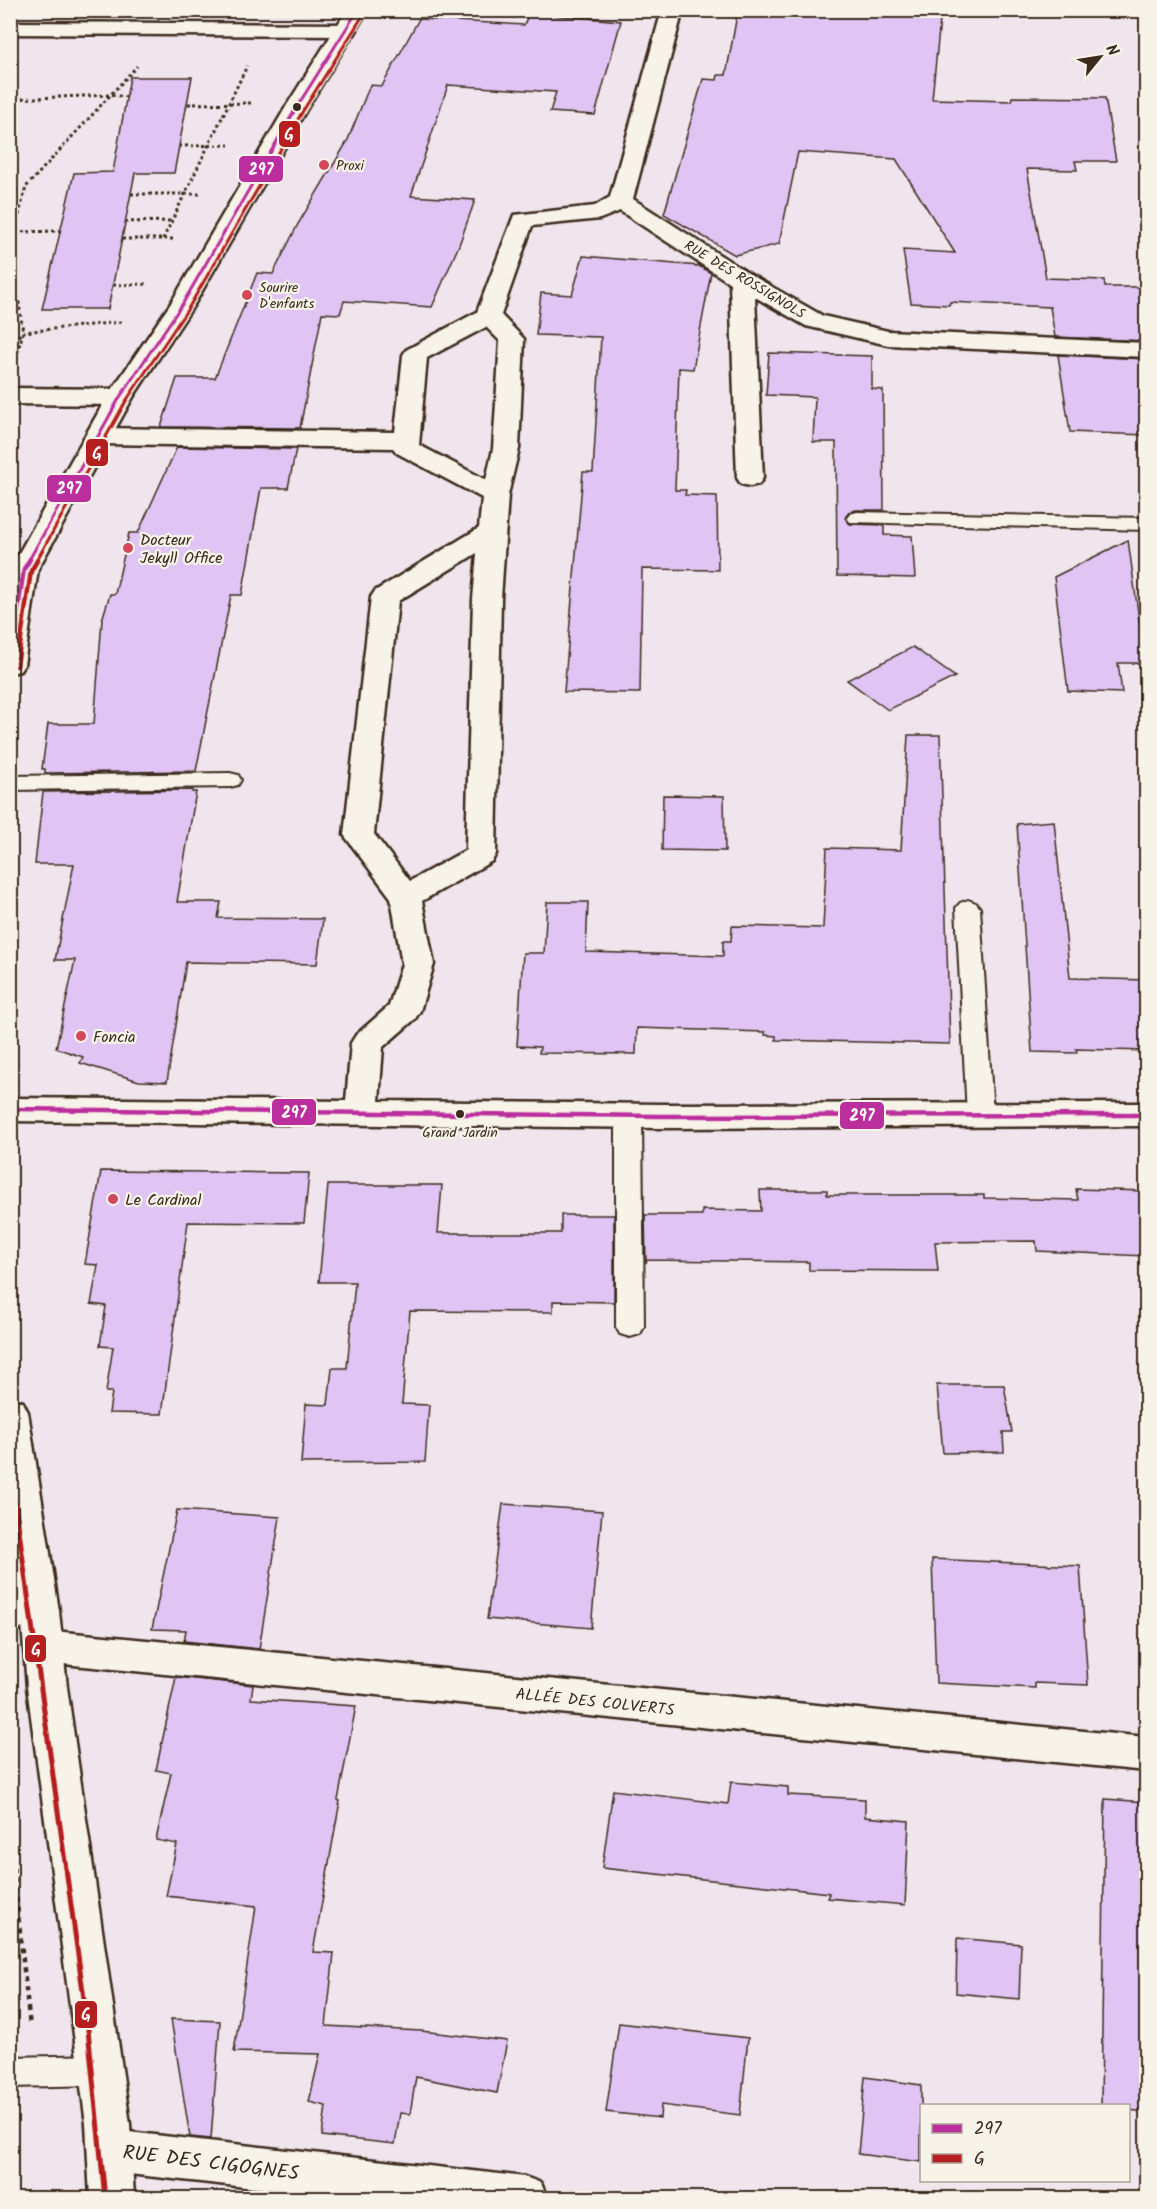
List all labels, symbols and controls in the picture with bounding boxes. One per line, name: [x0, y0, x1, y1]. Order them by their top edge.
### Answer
north arrow: [1070, 27, 1130, 87]
text: N: [1098, 40, 1125, 61]
unlabelled marker: [291, 101, 303, 113]
line badge: G: [278, 120, 301, 148]
text: G: [284, 123, 294, 148]
line badge: 297: [238, 155, 284, 183]
place label: Proxi: [336, 155, 365, 177]
text: 297: [249, 158, 274, 183]
marker: Proxi: [317, 158, 331, 172]
street label: RUE DES ROSSIGNOLS: [680, 235, 810, 325]
place label: Sourire D'enfants: [259, 277, 315, 315]
marker: Sourire D'enfants: [240, 288, 254, 302]
line badge: G: [85, 438, 109, 467]
text: G: [92, 442, 102, 467]
line badge: 297: [46, 474, 92, 503]
text: 297: [57, 477, 82, 502]
place label: Docteur Jekyll Office: [140, 528, 223, 571]
marker: Docteur Jekyll Office: [121, 541, 135, 555]
place label: Foncia: [93, 1025, 136, 1050]
marker: Foncia: [74, 1029, 88, 1043]
line badge: 297: [271, 1098, 317, 1126]
text: 297: [282, 1101, 307, 1126]
line badge: 297: [839, 1101, 885, 1130]
text: 297: [850, 1104, 875, 1129]
marker: Grand Jardin: [454, 1108, 466, 1120]
place label: Grand Jardin: [422, 1122, 498, 1144]
place label: Le Cardinal: [125, 1188, 202, 1213]
marker: Le Cardinal: [106, 1192, 120, 1206]
line badge: G: [24, 1634, 47, 1663]
text: G: [31, 1638, 41, 1663]
street label: ALLÉE DES COLVERTS: [514, 1682, 676, 1723]
line badge: G: [74, 2000, 98, 2029]
text: G: [81, 2003, 91, 2028]
legend: [920, 2104, 1130, 2182]
text: 297: [974, 2115, 1002, 2144]
street label: RUE DES CIGOGNES: [121, 2137, 301, 2191]
text: G: [974, 2145, 985, 2174]

